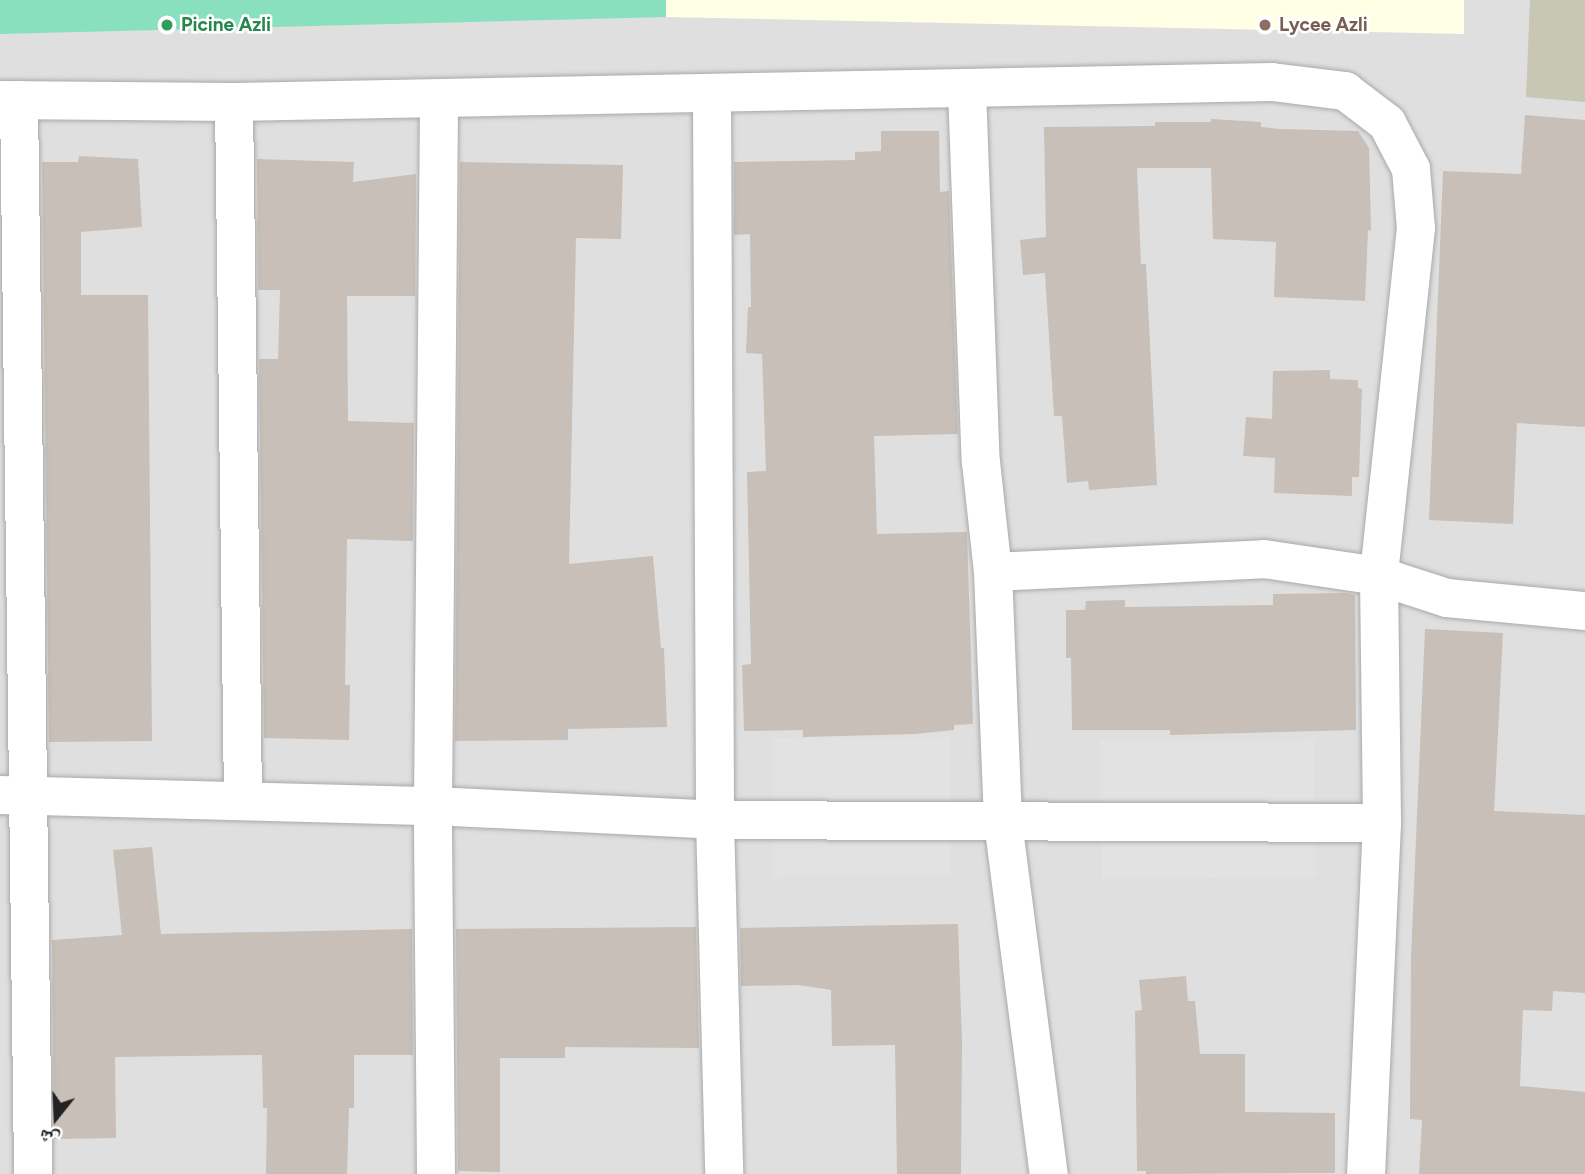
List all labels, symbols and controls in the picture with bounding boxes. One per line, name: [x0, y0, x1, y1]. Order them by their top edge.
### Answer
place label: Picine Azli: [181, 14, 271, 36]
place label: Lycee Azli: [1279, 14, 1368, 36]
marker: Picine Azli: [159, 17, 175, 33]
marker: Lycee Azli: [1257, 17, 1273, 33]
north arrow: [21, 1083, 91, 1153]
text: ش: [36, 1124, 63, 1153]

